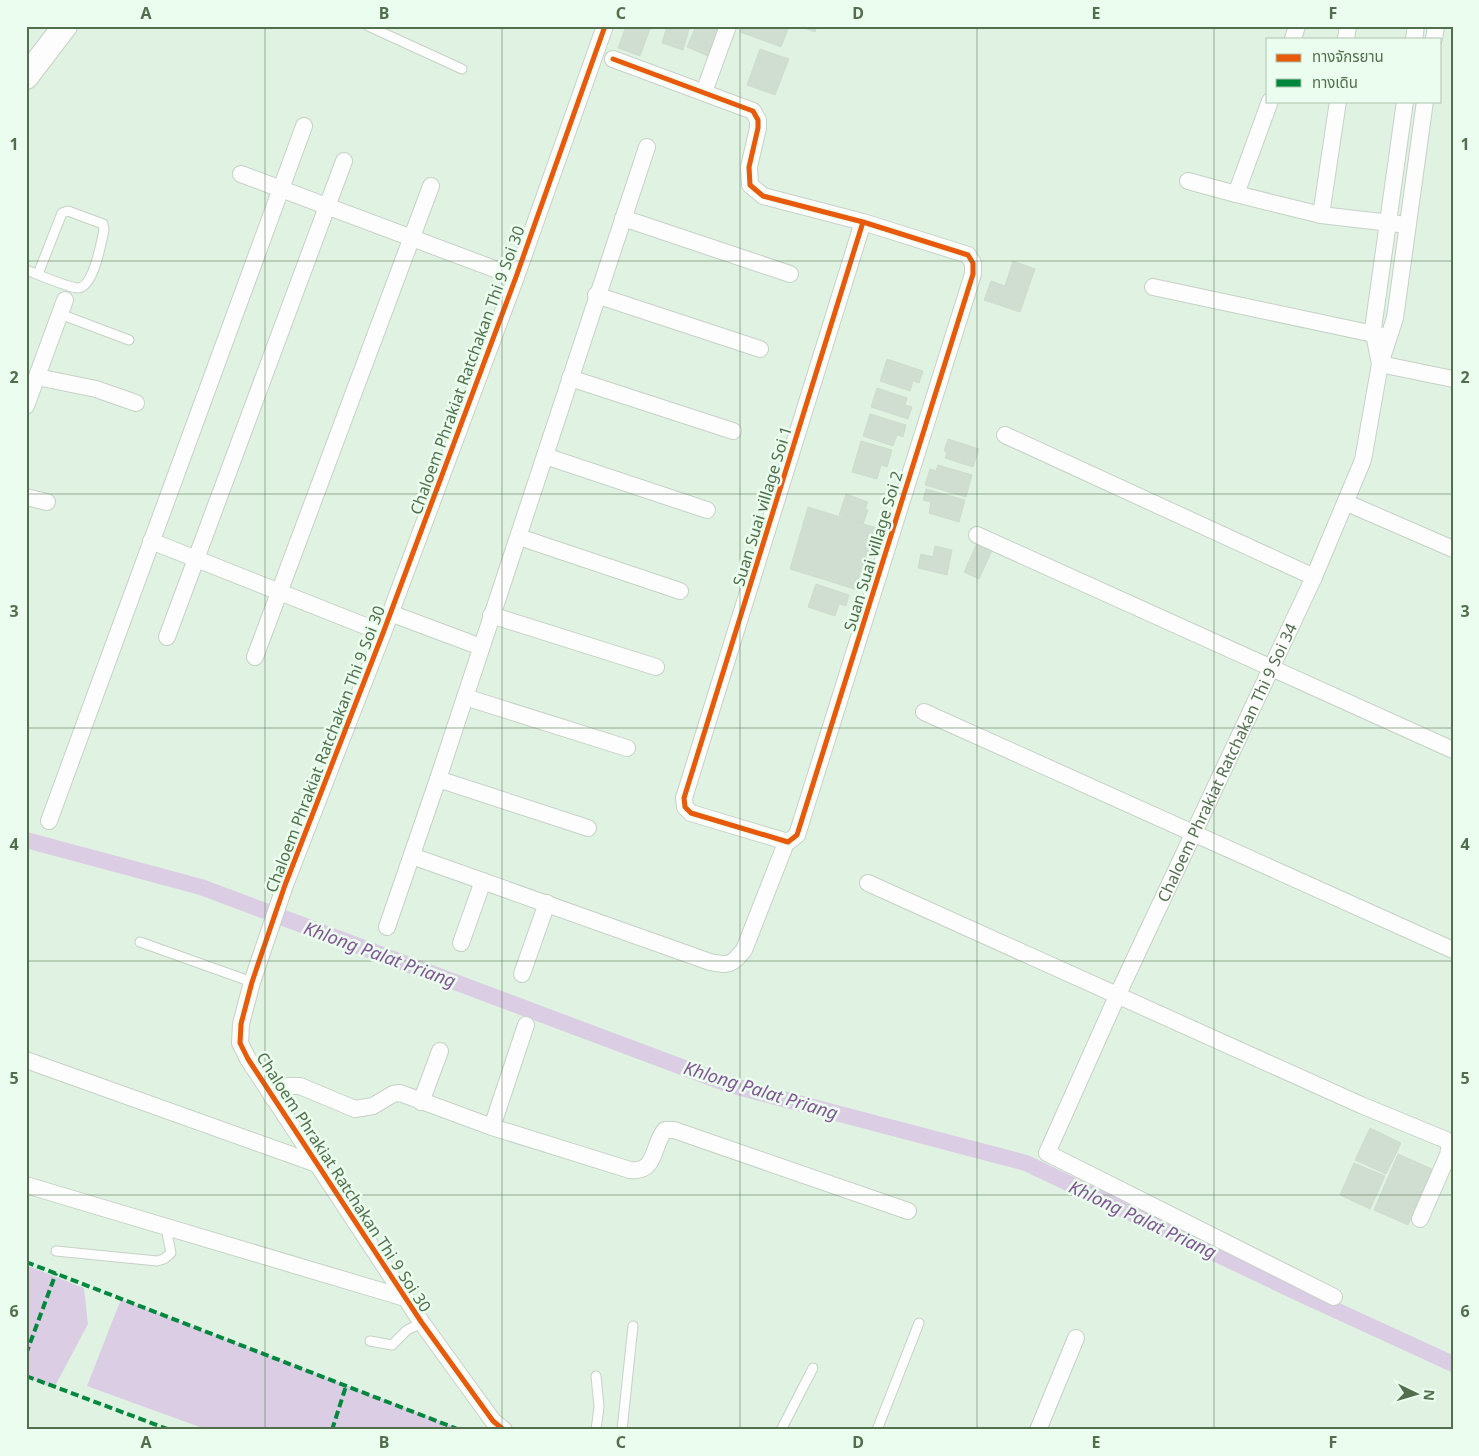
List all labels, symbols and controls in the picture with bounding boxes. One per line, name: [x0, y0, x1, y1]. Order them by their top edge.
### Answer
text: A: [140, 2, 152, 24]
text: B: [379, 2, 389, 24]
text: C: [616, 2, 626, 24]
text: D: [852, 2, 864, 24]
text: E: [1092, 2, 1101, 24]
text: F: [1329, 2, 1337, 24]
legend: [1266, 38, 1442, 102]
text: ทางจักรยาน: [1312, 46, 1384, 66]
text: ทางเดิน: [1312, 72, 1358, 92]
text: 1: [9, 133, 19, 155]
text: 1: [1460, 133, 1470, 155]
street label: Chaloem Phrakiat Ratchakan Thi 9 Soi 30: [404, 223, 530, 517]
text: 2: [9, 366, 19, 388]
text: 2: [1460, 366, 1470, 388]
street label: Suan Suai village Soi 1: [727, 423, 797, 589]
street label: Suan Suai village Soi 2: [838, 468, 908, 634]
text: 3: [9, 600, 19, 622]
text: 3: [1460, 600, 1470, 622]
street label: Chaloem Phrakiat Ratchakan Thi 9 Soi 30: [260, 602, 390, 896]
street label: Chaloem Phrakiat Ratchakan Thi 9 Soi 34: [1152, 619, 1302, 906]
text: 4: [9, 833, 19, 855]
text: 4: [1460, 833, 1470, 855]
water label: Khlong Palat Priang: [301, 915, 459, 993]
street label: Chaloem Phrakiat Ratchakan Thi 9 Soi 30: [252, 1048, 436, 1316]
water label: Khlong Palat Priang: [681, 1055, 841, 1125]
text: 5: [9, 1067, 19, 1089]
text: 5: [1460, 1067, 1470, 1089]
water label: Khlong Palat Priang: [1065, 1174, 1221, 1264]
text: 6: [9, 1300, 19, 1322]
text: 6: [1460, 1300, 1470, 1322]
north arrow: [1392, 1368, 1442, 1418]
text: N: [1419, 1389, 1439, 1402]
text: A: [140, 1431, 152, 1453]
text: B: [379, 1431, 389, 1453]
text: C: [616, 1431, 626, 1453]
text: D: [852, 1431, 864, 1453]
text: E: [1092, 1431, 1101, 1453]
text: F: [1329, 1431, 1337, 1453]

